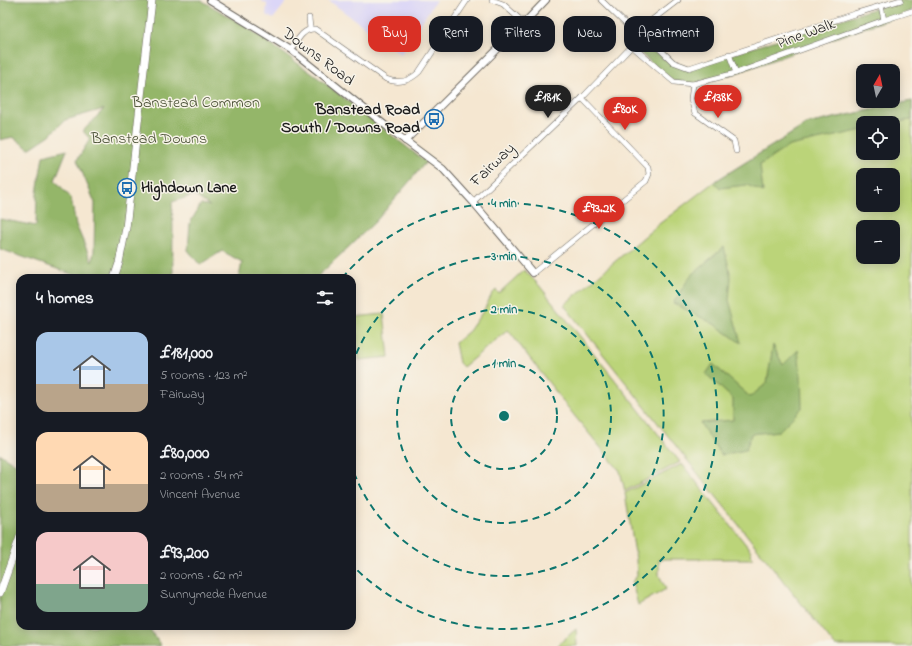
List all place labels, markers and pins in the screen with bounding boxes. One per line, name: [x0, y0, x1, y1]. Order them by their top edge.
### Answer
pin: £181K: [520, 85, 576, 119]
pin: £138K: [690, 85, 746, 119]
pin: £80K: [601, 97, 649, 131]
place label: Banstead Road South / Downs Road: [281, 98, 420, 140]
bus stop icon: Banstead Road South / Downs Road: [423, 108, 445, 130]
place label: Highdown Lane: [141, 176, 237, 201]
bus stop icon: Highdown Lane: [116, 177, 138, 199]
pin: £93.2K: [566, 196, 632, 230]
centre of rings: [497, 409, 511, 423]

